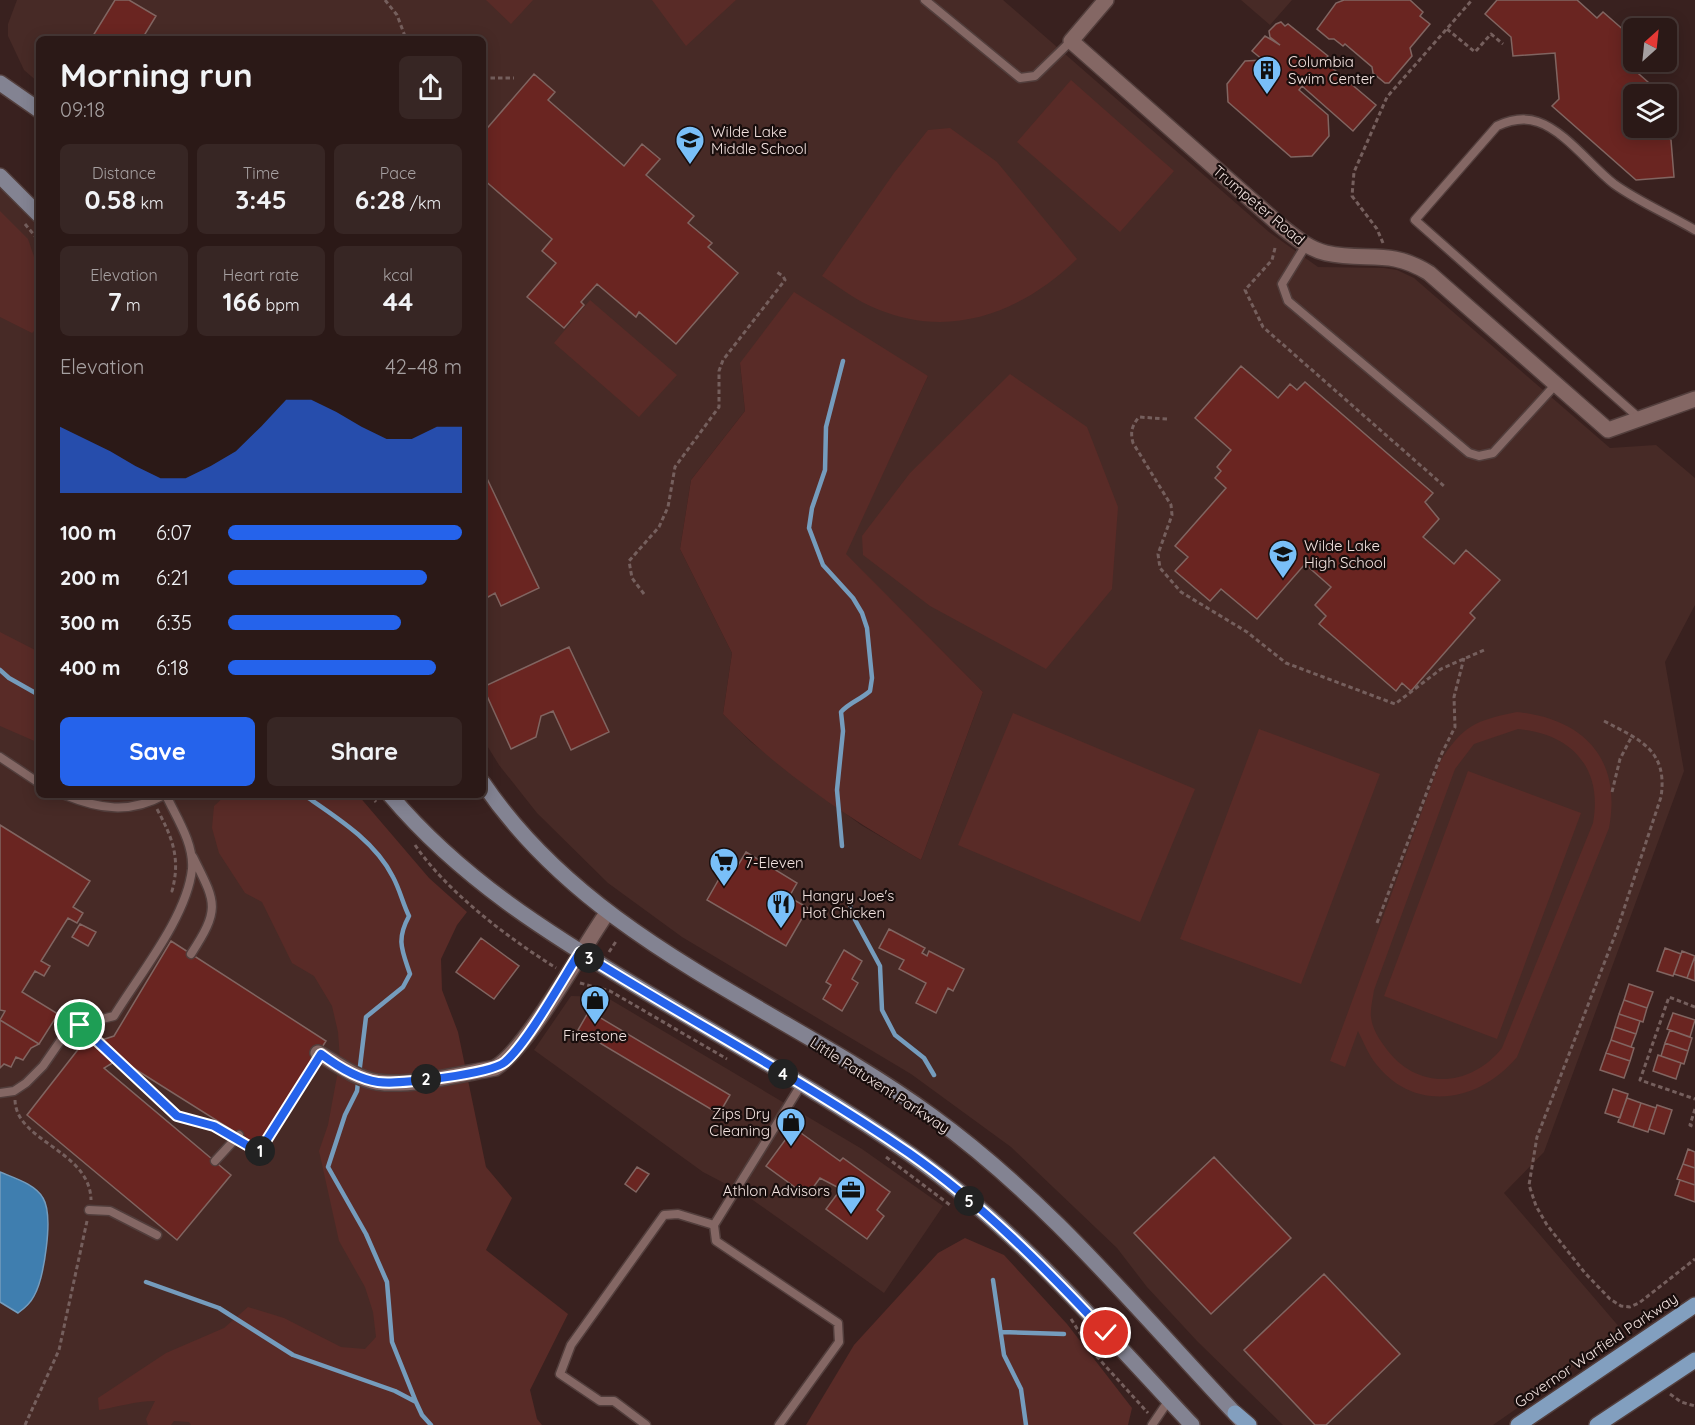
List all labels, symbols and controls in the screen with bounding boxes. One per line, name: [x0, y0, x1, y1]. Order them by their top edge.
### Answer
north arrow: [1623, 18, 1677, 72]
map controls: [1623, 18, 1677, 138]
place label: Columbia Swim Center: [1288, 52, 1375, 88]
text: Morning run: [60, 54, 253, 95]
building icon: Columbia Swim Center: [1251, 54, 1283, 96]
button: share: [399, 56, 462, 119]
button: layers: [1623, 84, 1677, 138]
text: 09:18: [60, 97, 105, 122]
place label: Wilde Lake Middle School: [711, 122, 807, 158]
school or university icon: Wilde Lake Middle School: [674, 124, 706, 166]
street label: Trumpeter Road: [1209, 161, 1309, 249]
text: Distance: [92, 163, 156, 183]
text: Time: [243, 163, 279, 183]
text: Pace: [380, 163, 416, 183]
text: 0.58: [84, 183, 136, 216]
text: 3:45: [235, 183, 287, 216]
text: 6:28: [355, 183, 405, 216]
text: km: [136, 193, 164, 213]
text: /km: [405, 193, 441, 213]
text: Elevation: [90, 265, 158, 285]
text: Heart rate: [223, 265, 299, 285]
text: kcal: [383, 265, 413, 285]
text: 7: [107, 285, 122, 318]
text: 166: [222, 285, 261, 318]
text: 44: [383, 285, 413, 318]
text: m: [122, 295, 141, 315]
text: bpm: [261, 295, 300, 315]
text: Elevation: [60, 354, 144, 379]
text: 42–48 m: [385, 354, 462, 379]
text: 100 m: [60, 520, 116, 545]
text: 6:07: [156, 520, 192, 545]
place label: Wilde Lake High School: [1304, 536, 1386, 572]
school or university icon: Wilde Lake High School: [1267, 538, 1299, 580]
text: 200 m: [60, 565, 120, 590]
text: 6:21: [156, 565, 189, 590]
text: 300 m: [60, 610, 119, 635]
text: 6:35: [156, 610, 192, 635]
text: 400 m: [60, 655, 120, 680]
text: 6:18: [156, 655, 189, 680]
button: Save: [60, 717, 255, 786]
button: Share: [267, 717, 462, 786]
supermarket icon: 7-Eleven: [708, 846, 740, 888]
place label: 7-Eleven: [745, 853, 804, 872]
place label: Hangry Joe's Hot Chicken: [802, 886, 894, 922]
restaurant icon: Hangry Joe's Hot Chicken: [765, 888, 797, 930]
pin: 3: [574, 943, 604, 973]
text: 3: [585, 948, 593, 968]
shop icon: Firestone: [579, 984, 611, 1026]
pin: [54, 999, 105, 1050]
icon: arrive: [63, 1008, 96, 1041]
place label: Firestone: [563, 1026, 627, 1045]
street label: Little Patuxent Parkway: [807, 1033, 953, 1137]
pin: 4: [768, 1059, 798, 1089]
pin: 2: [411, 1064, 441, 1094]
text: 4: [778, 1064, 788, 1084]
text: 2: [421, 1069, 431, 1089]
place label: Zips Dry Cleaning: [709, 1104, 770, 1140]
shop icon: Zips Dry Cleaning: [775, 1106, 807, 1148]
pin: 1: [245, 1136, 275, 1166]
text: 1: [257, 1141, 263, 1161]
office icon: Athlon Advisors: [835, 1174, 867, 1216]
place label: Athlon Advisors: [723, 1181, 830, 1200]
pin: 5: [954, 1186, 984, 1216]
text: 5: [964, 1191, 974, 1211]
street label: Governor Warfield Parkway: [1511, 1288, 1681, 1412]
pin: [1080, 1307, 1131, 1358]
icon: check: [1089, 1316, 1122, 1349]

